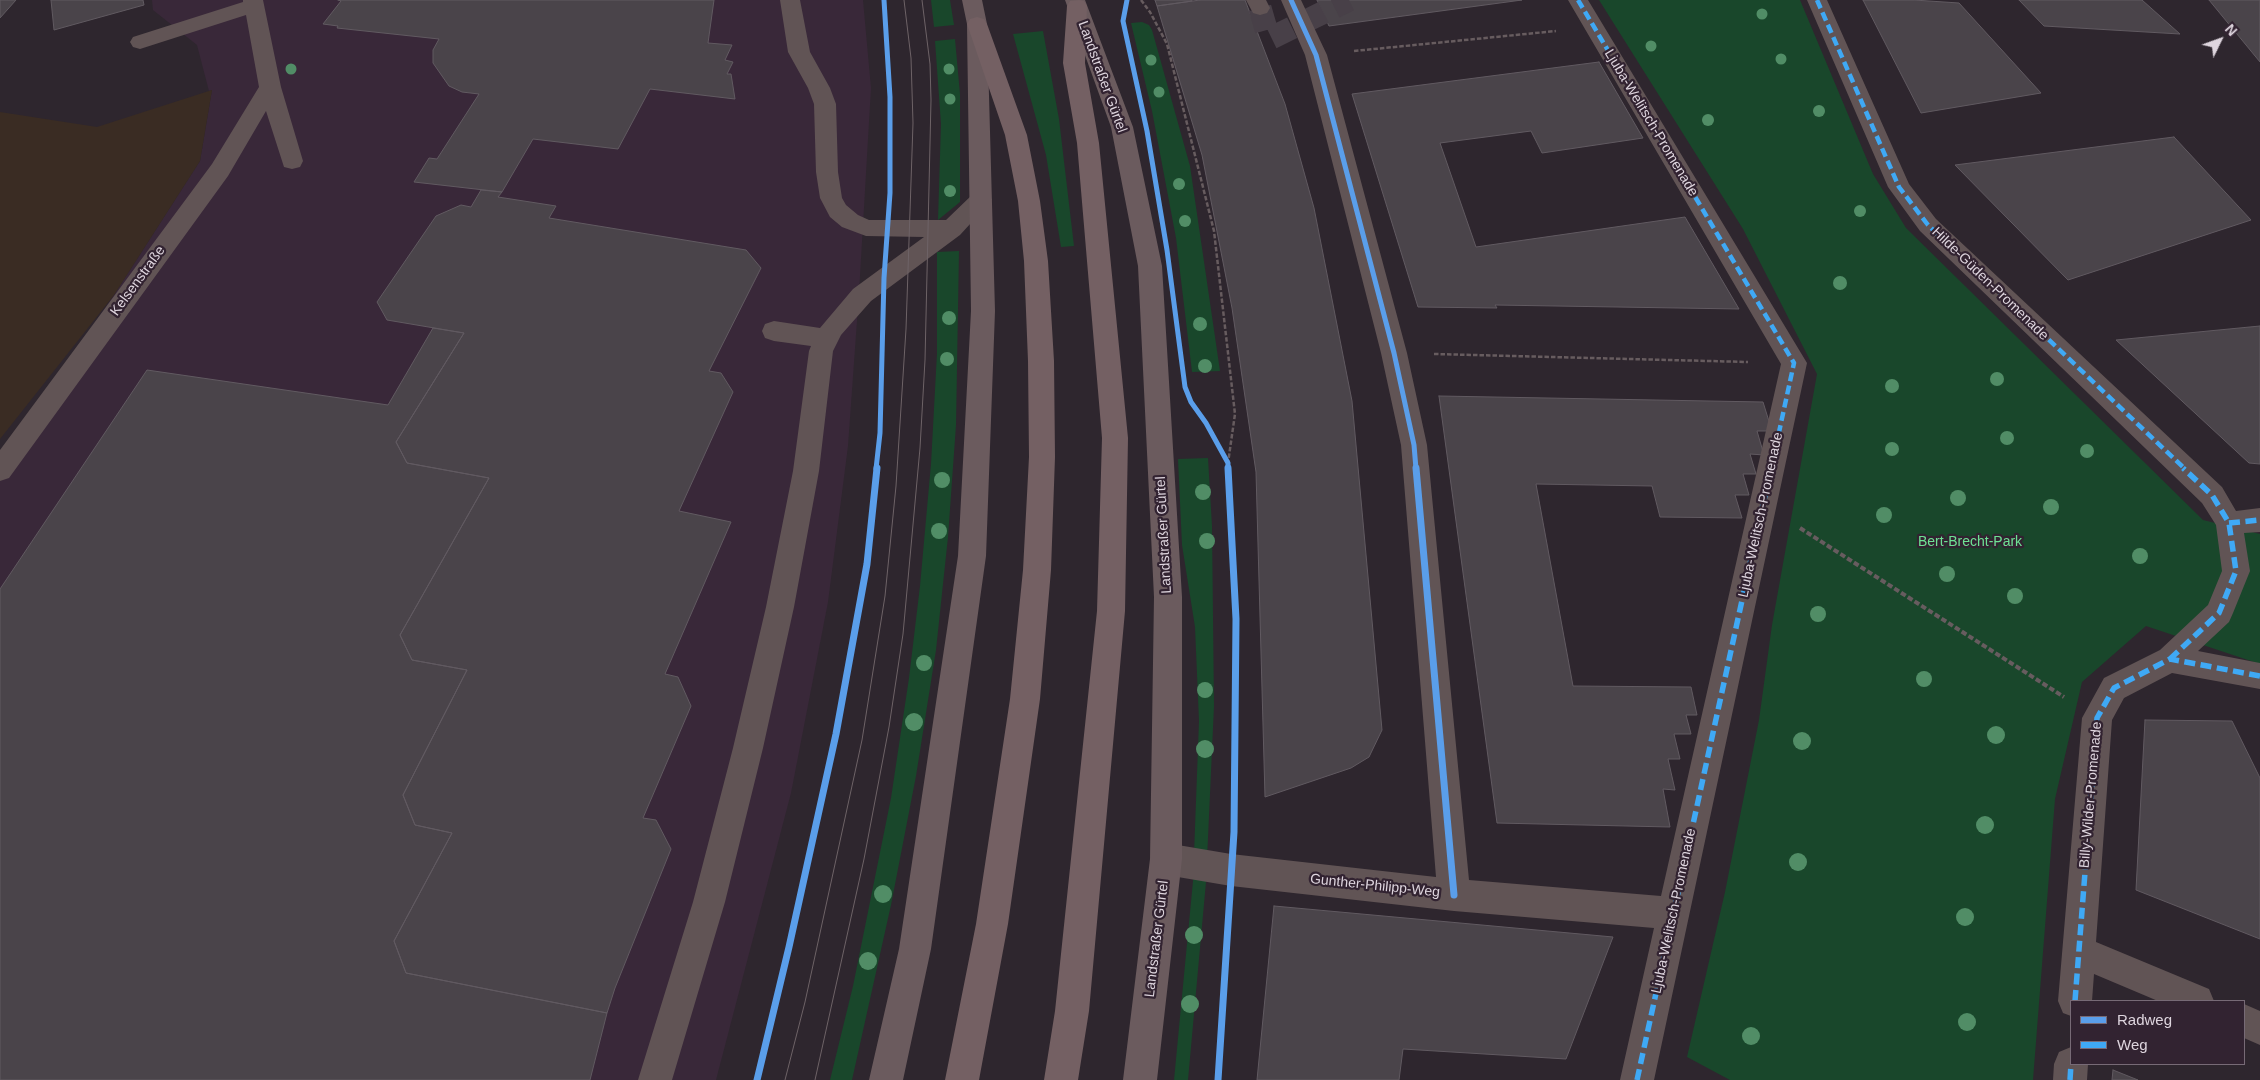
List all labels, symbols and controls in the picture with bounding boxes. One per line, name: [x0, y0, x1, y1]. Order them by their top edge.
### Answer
north arrow: [2195, 15, 2245, 65]
street label: Landstraßer Gürtel: [1074, 19, 1130, 135]
text: N: [2222, 21, 2240, 39]
street label: Ljuba-Welitsch-Promenade: [1600, 46, 1702, 200]
street label: Hilde-Güden-Promenade: [1928, 224, 2052, 344]
street label: Kelsenstraße: [107, 243, 169, 319]
street label: Ljuba-Welitsch-Promenade: [1735, 431, 1787, 599]
street label: Landstraßer Gürtel: [1153, 476, 1175, 594]
park label: Bert-Brecht-Park: [1918, 534, 2022, 550]
street label: Billy-Wilder-Promenade: [2076, 721, 2106, 869]
street label: Ljuba-Welitsch-Promenade: [1648, 827, 1700, 995]
street label: Gunther-Philipp-Weg: [1309, 871, 1441, 901]
street label: Landstraßer Gürtel: [1142, 880, 1172, 998]
legend: [2070, 1000, 2245, 1065]
text: Radweg: [2117, 1011, 2172, 1028]
text: Weg: [2117, 1036, 2148, 1053]

